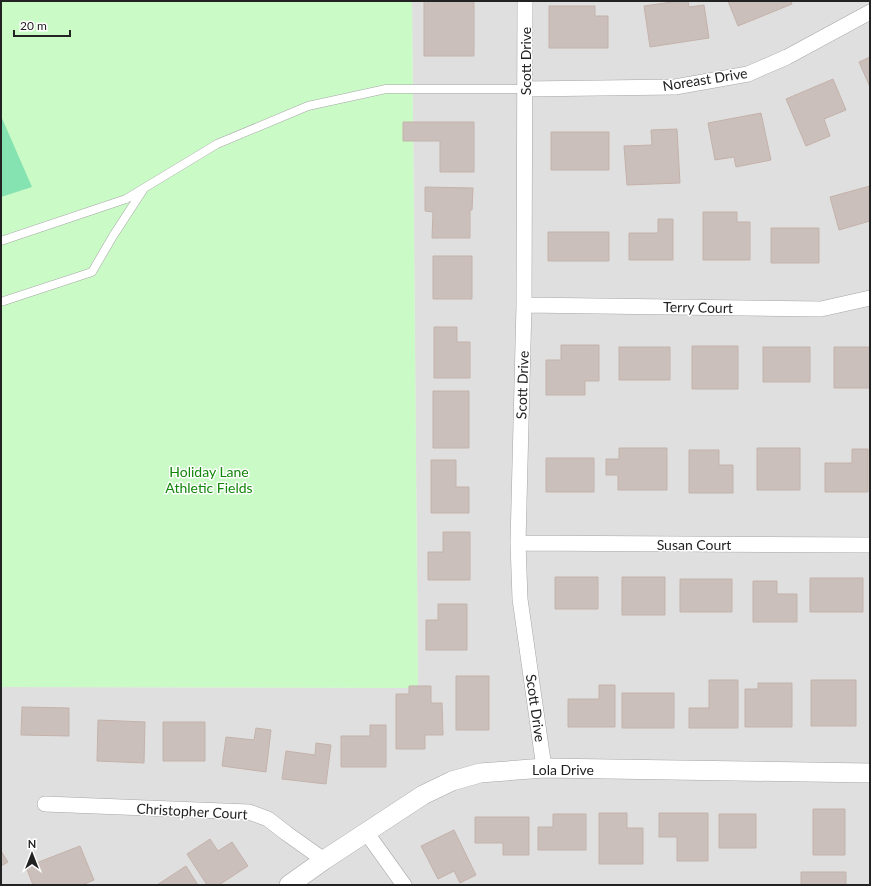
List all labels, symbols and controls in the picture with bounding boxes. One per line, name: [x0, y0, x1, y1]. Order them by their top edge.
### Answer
scale bar: [14, 12, 70, 38]
text: 20 m: [20, 18, 47, 33]
street label: Scott Drive: [517, 27, 534, 95]
street label: Noreast Drive: [661, 64, 749, 94]
street label: Terry Court: [663, 298, 733, 316]
street label: Scott Drive: [512, 350, 532, 420]
park label: Holiday Lane Athletic Fields: [165, 463, 253, 496]
street label: Susan Court: [657, 536, 731, 553]
street label: Scott Drive: [523, 673, 549, 743]
street label: Lola Drive: [532, 761, 594, 778]
street label: Christopher Court: [136, 800, 248, 822]
north arrow: [12, 834, 52, 874]
text: N: [28, 837, 36, 850]

